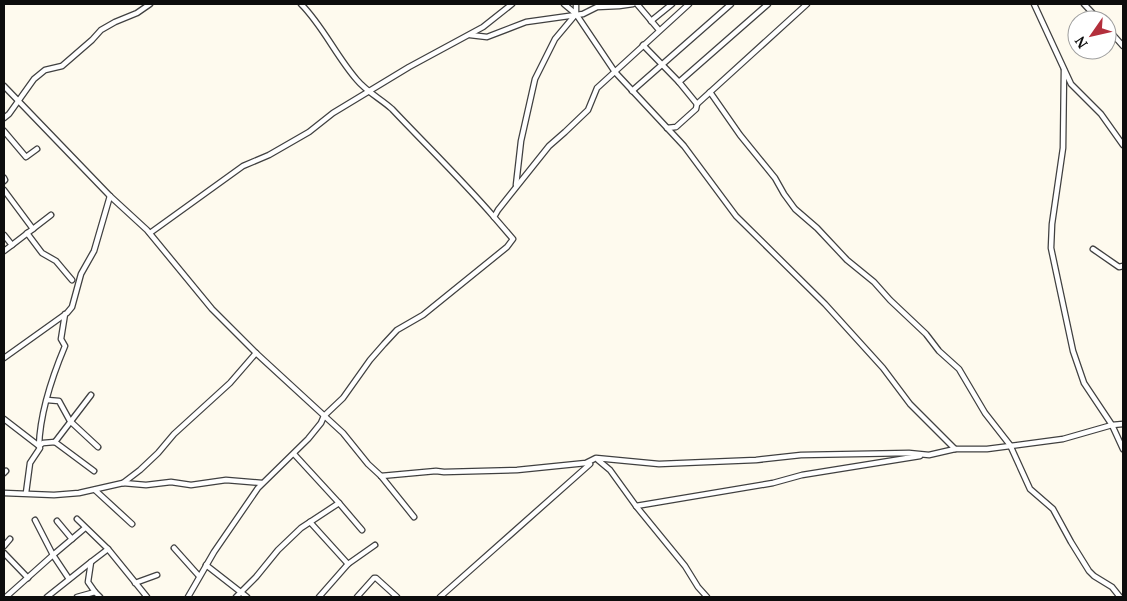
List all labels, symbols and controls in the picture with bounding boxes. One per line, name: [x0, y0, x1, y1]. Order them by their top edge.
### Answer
north arrow: [1067, 10, 1117, 60]
text: N: [1070, 33, 1092, 52]

